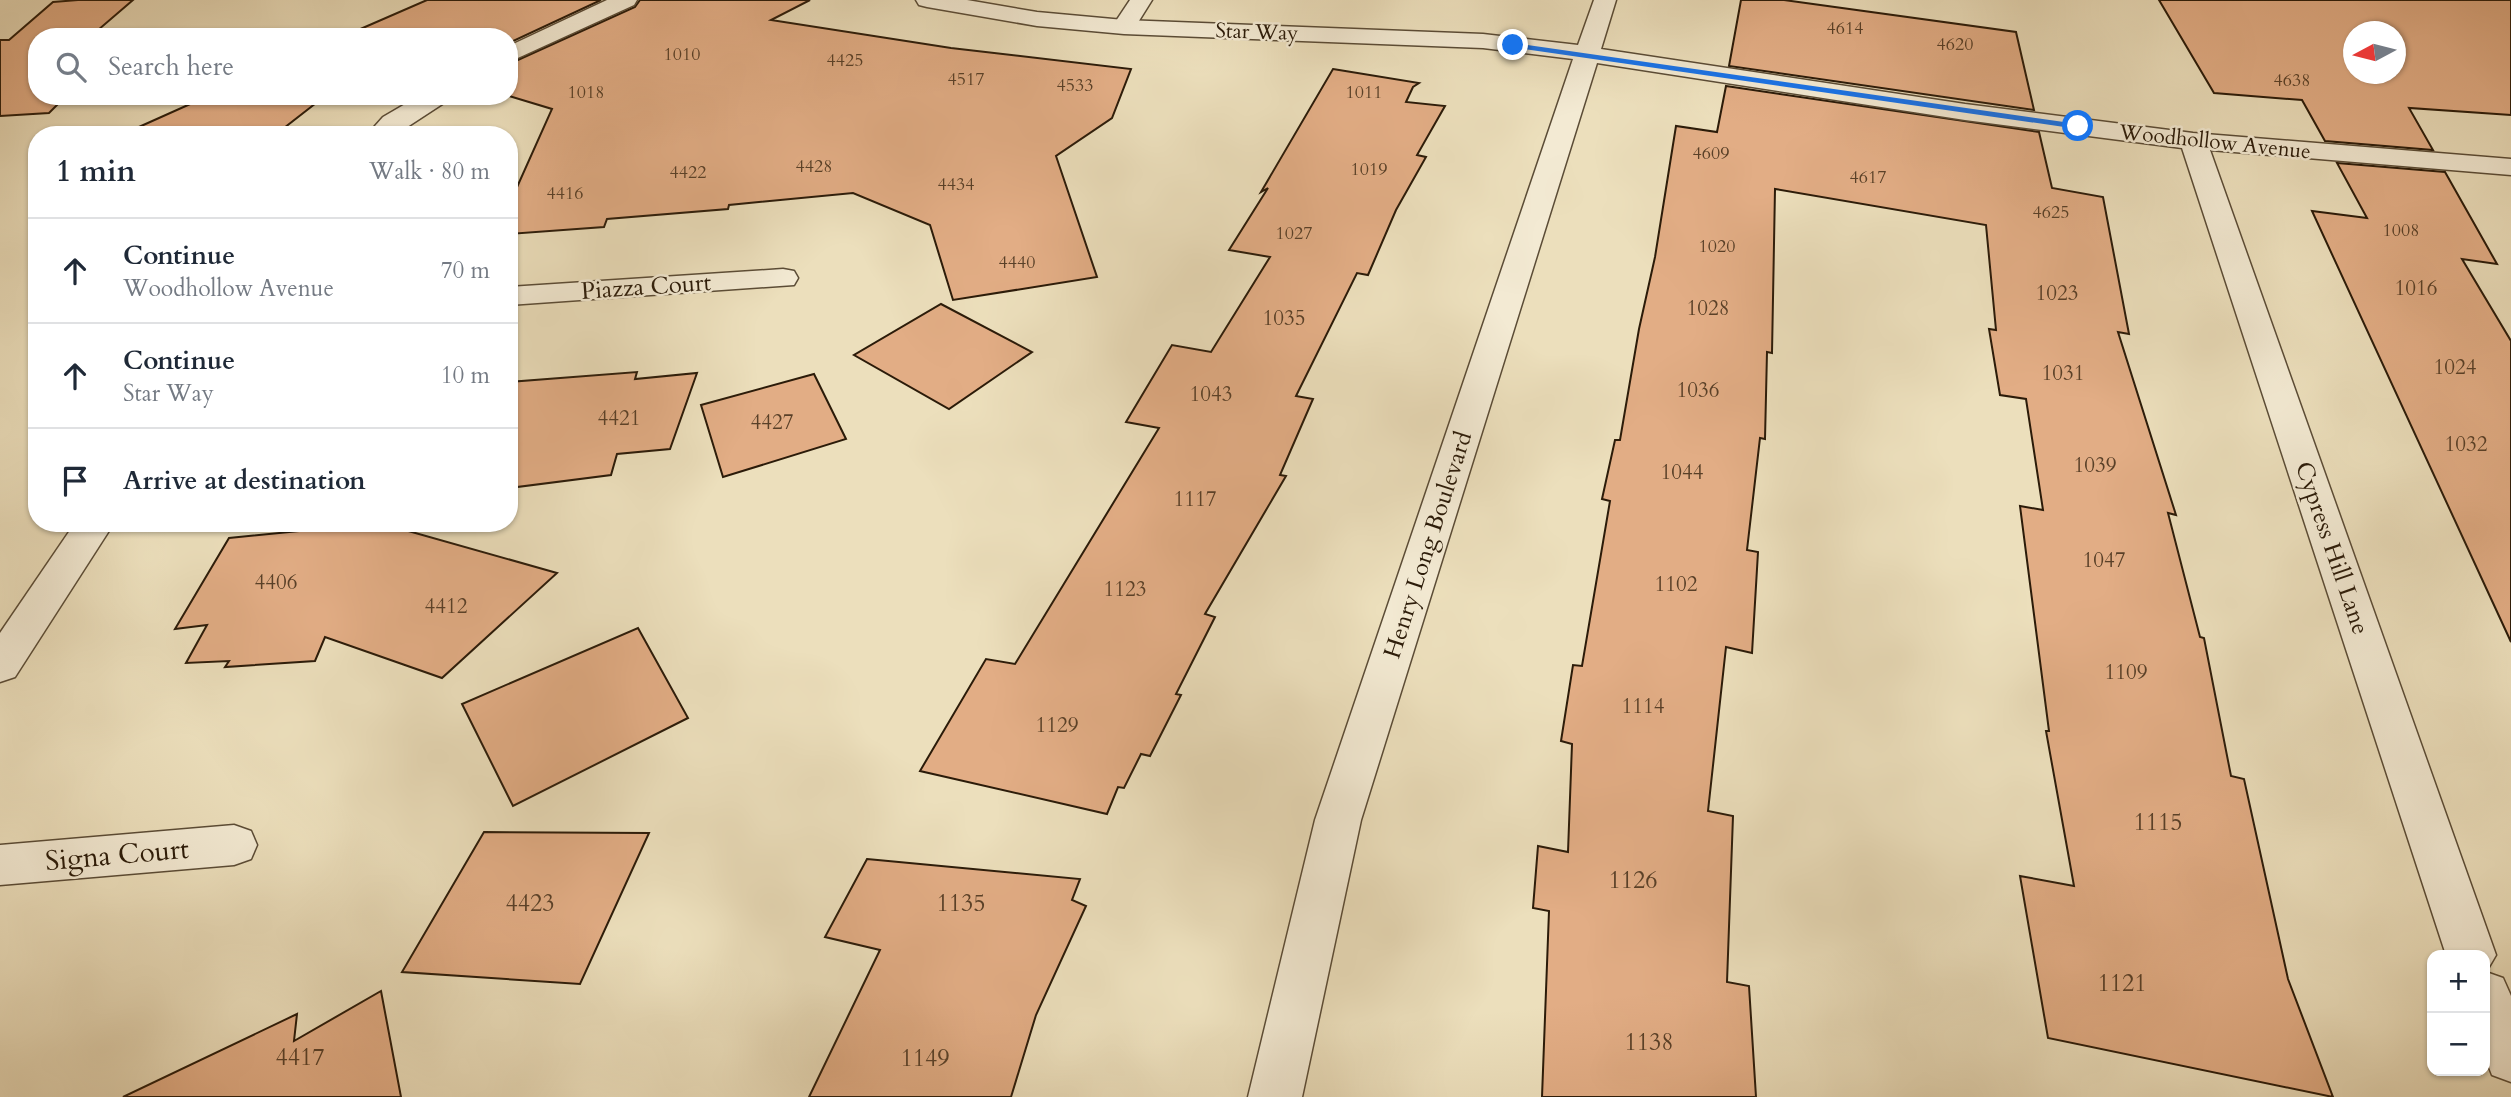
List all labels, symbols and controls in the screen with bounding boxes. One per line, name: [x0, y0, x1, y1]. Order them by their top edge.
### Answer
street label: Star Way: [1215, 16, 1299, 48]
house number: 4614: [1827, 16, 1863, 41]
north arrow: [2343, 21, 2406, 84]
search box: [28, 28, 518, 105]
route end: [1497, 29, 1528, 60]
house number: 4620: [1937, 32, 1973, 57]
house number: 1010: [664, 42, 700, 67]
icon: search: [52, 48, 90, 86]
house number: 4425: [827, 48, 863, 73]
text: Search here: [108, 49, 234, 84]
house number: 4517: [948, 67, 984, 92]
house number: 4638: [2274, 68, 2310, 93]
house number: 4533: [1057, 73, 1093, 98]
house number: 1018: [568, 80, 604, 105]
house number: 1011: [1346, 80, 1382, 105]
route start: [2062, 110, 2093, 141]
street label: Woodhollow Avenue: [2117, 117, 2312, 166]
house number: 4609: [1693, 141, 1729, 166]
text: 1 min: [56, 151, 136, 192]
house number: 4428: [796, 154, 832, 179]
text: Walk · 80 m: [369, 156, 490, 187]
house number: 1019: [1351, 157, 1387, 182]
house number: 4422: [670, 160, 706, 185]
house number: 4617: [1850, 165, 1886, 190]
house number: 4434: [938, 172, 974, 197]
house number: 4416: [547, 181, 583, 206]
house number: 4625: [2033, 200, 2069, 225]
house number: 1008: [2383, 218, 2419, 243]
house number: 1027: [1276, 221, 1312, 246]
house number: 1020: [1699, 234, 1735, 259]
text: Continue: [123, 238, 235, 273]
house number: 4440: [999, 250, 1035, 275]
icon: ahead: [56, 252, 94, 290]
text: 70 m: [441, 255, 490, 286]
street label: Piazza Court: [580, 266, 713, 308]
text: Woodhollow Avenue: [123, 273, 334, 304]
house number: 1016: [2394, 274, 2438, 303]
house number: 1023: [2035, 279, 2079, 308]
house number: 1028: [1686, 294, 1730, 323]
house number: 1035: [1262, 304, 1306, 333]
text: Continue: [123, 343, 235, 378]
house number: 1024: [2433, 353, 2477, 382]
icon: ahead: [56, 357, 94, 395]
house number: 1031: [2041, 359, 2085, 388]
text: 10 m: [441, 360, 490, 391]
house number: 1036: [1676, 376, 1720, 405]
text: Star Way: [123, 378, 214, 409]
house number: 1043: [1189, 380, 1233, 409]
house number: 4421: [597, 404, 641, 433]
house number: 4427: [750, 408, 794, 437]
street label: Henry Long Boulevard: [1376, 427, 1480, 663]
house number: 1032: [2444, 430, 2488, 459]
house number: 1039: [2073, 451, 2117, 480]
street label: Cypress Hill Lane: [2287, 457, 2377, 639]
house number: 1044: [1660, 458, 1704, 487]
icon: arrive: [56, 462, 94, 500]
text: Arrive at destination: [123, 463, 366, 498]
house number: 1117: [1173, 485, 1217, 514]
house number: 1047: [2082, 546, 2126, 575]
house number: 4406: [254, 568, 298, 597]
house number: 1102: [1654, 570, 1698, 599]
house number: 1123: [1103, 575, 1147, 604]
house number: 4412: [424, 592, 468, 621]
house number: 1109: [2104, 658, 2148, 687]
house number: 1114: [1621, 692, 1665, 721]
house number: 1129: [1035, 711, 1079, 740]
house number: 1115: [2133, 806, 2183, 839]
street label: Signa Court: [44, 830, 191, 880]
house number: 1126: [1608, 864, 1658, 897]
house number: 4423: [505, 887, 555, 920]
house number: 1135: [936, 887, 986, 920]
map controls: [2427, 950, 2490, 1076]
button: +: [2427, 950, 2490, 1013]
house number: 1121: [2097, 967, 2147, 1000]
button: −: [2427, 1013, 2490, 1076]
house number: 1138: [1624, 1026, 1674, 1059]
house number: 4417: [275, 1041, 325, 1074]
house number: 1149: [900, 1042, 950, 1075]

